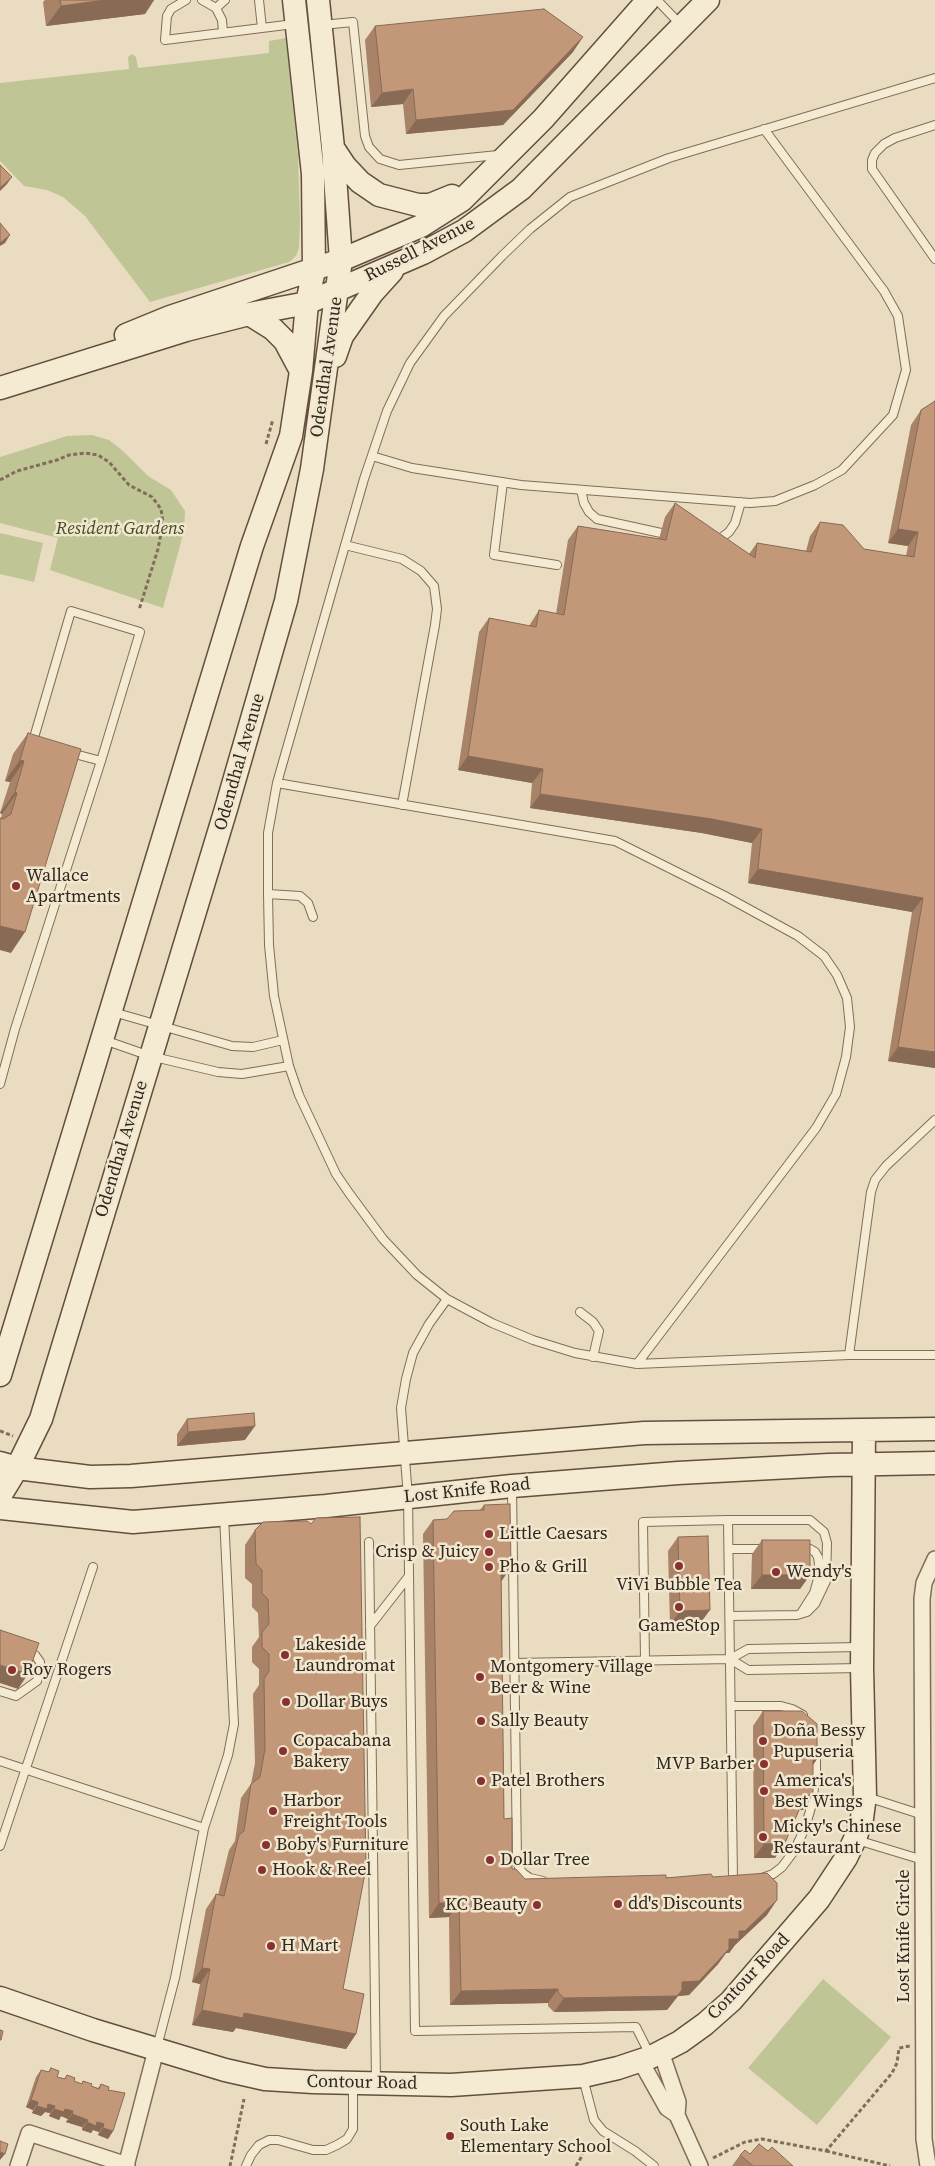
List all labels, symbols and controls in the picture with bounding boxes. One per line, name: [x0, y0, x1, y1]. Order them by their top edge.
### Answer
street label: Russell Avenue: [361, 213, 479, 287]
street label: Odendhal Avenue: [306, 295, 348, 439]
park label: Resident Gardens: [56, 518, 184, 540]
street label: Odendhal Avenue: [210, 691, 270, 833]
place label: Wallace Apartments: [26, 865, 121, 908]
marker: Wallace Apartments: [10, 880, 22, 892]
street label: Odendhal Avenue: [91, 1078, 153, 1220]
street label: Lost Knife Road: [403, 1474, 531, 1508]
place label: Little Caesars: [499, 1523, 608, 1545]
marker: Little Caesars: [483, 1528, 495, 1540]
place label: Crisp & Juicy: [375, 1541, 479, 1563]
marker: Crisp & Juicy: [483, 1546, 495, 1558]
place label: Pho & Grill: [499, 1556, 588, 1578]
marker: ViVi Bubble Tea: [673, 1560, 685, 1572]
marker: Pho & Grill: [483, 1561, 495, 1573]
place label: Wendy's: [786, 1561, 852, 1583]
marker: Wendy's: [770, 1566, 782, 1578]
place label: ViVi Bubble Tea: [616, 1574, 742, 1596]
marker: GameStop: [673, 1601, 685, 1613]
place label: GameStop: [638, 1615, 720, 1637]
place label: Lakeside Laundromat: [295, 1634, 395, 1676]
marker: Lakeside Laundromat: [279, 1649, 291, 1661]
place label: Montgomery Village Beer & Wine: [490, 1656, 653, 1698]
place label: Roy Rogers: [22, 1659, 112, 1681]
marker: Roy Rogers: [6, 1664, 18, 1676]
marker: Montgomery Village Beer & Wine: [474, 1671, 486, 1683]
place label: Dollar Buys: [296, 1691, 388, 1713]
marker: Dollar Buys: [280, 1696, 292, 1708]
place label: Sally Beauty: [491, 1710, 588, 1732]
marker: Sally Beauty: [475, 1715, 487, 1727]
place label: Doña Bessy Pupuseria: [773, 1720, 865, 1762]
place label: Copacabana Bakery: [293, 1730, 391, 1772]
marker: Doña Bessy Pupuseria: [757, 1735, 769, 1747]
marker: Copacabana Bakery: [277, 1745, 289, 1757]
place label: MVP Barber: [656, 1753, 754, 1775]
marker: MVP Barber: [758, 1758, 770, 1770]
place label: Patel Brothers: [491, 1770, 605, 1792]
place label: America's Best Wings: [774, 1770, 863, 1812]
marker: Patel Brothers: [475, 1775, 487, 1787]
marker: America's Best Wings: [758, 1785, 770, 1797]
place label: Harbor Freight Tools: [283, 1790, 387, 1832]
marker: Harbor Freight Tools: [267, 1805, 279, 1817]
place label: Micky's Chinese Restaurant: [773, 1816, 902, 1858]
marker: Micky's Chinese Restaurant: [757, 1831, 769, 1843]
place label: Boby's Furniture: [276, 1834, 409, 1856]
marker: Boby's Furniture: [260, 1839, 272, 1851]
place label: Dollar Tree: [500, 1849, 590, 1871]
marker: Dollar Tree: [484, 1854, 496, 1866]
place label: Hook & Reel: [272, 1859, 372, 1881]
marker: Hook & Reel: [256, 1864, 268, 1876]
street label: Lost Knife Circle: [893, 1869, 915, 2003]
place label: dd's Discounts: [628, 1893, 742, 1915]
place label: KC Beauty: [445, 1894, 527, 1916]
marker: dd's Discounts: [612, 1898, 624, 1910]
marker: KC Beauty: [531, 1899, 543, 1911]
street label: Contour Road: [703, 1929, 795, 2025]
place label: H Mart: [281, 1935, 338, 1957]
marker: H Mart: [265, 1940, 277, 1952]
street label: Contour Road: [306, 2071, 418, 2095]
place label: South Lake Elementary School: [460, 2115, 611, 2158]
marker: South Lake Elementary School: [444, 2130, 456, 2142]

